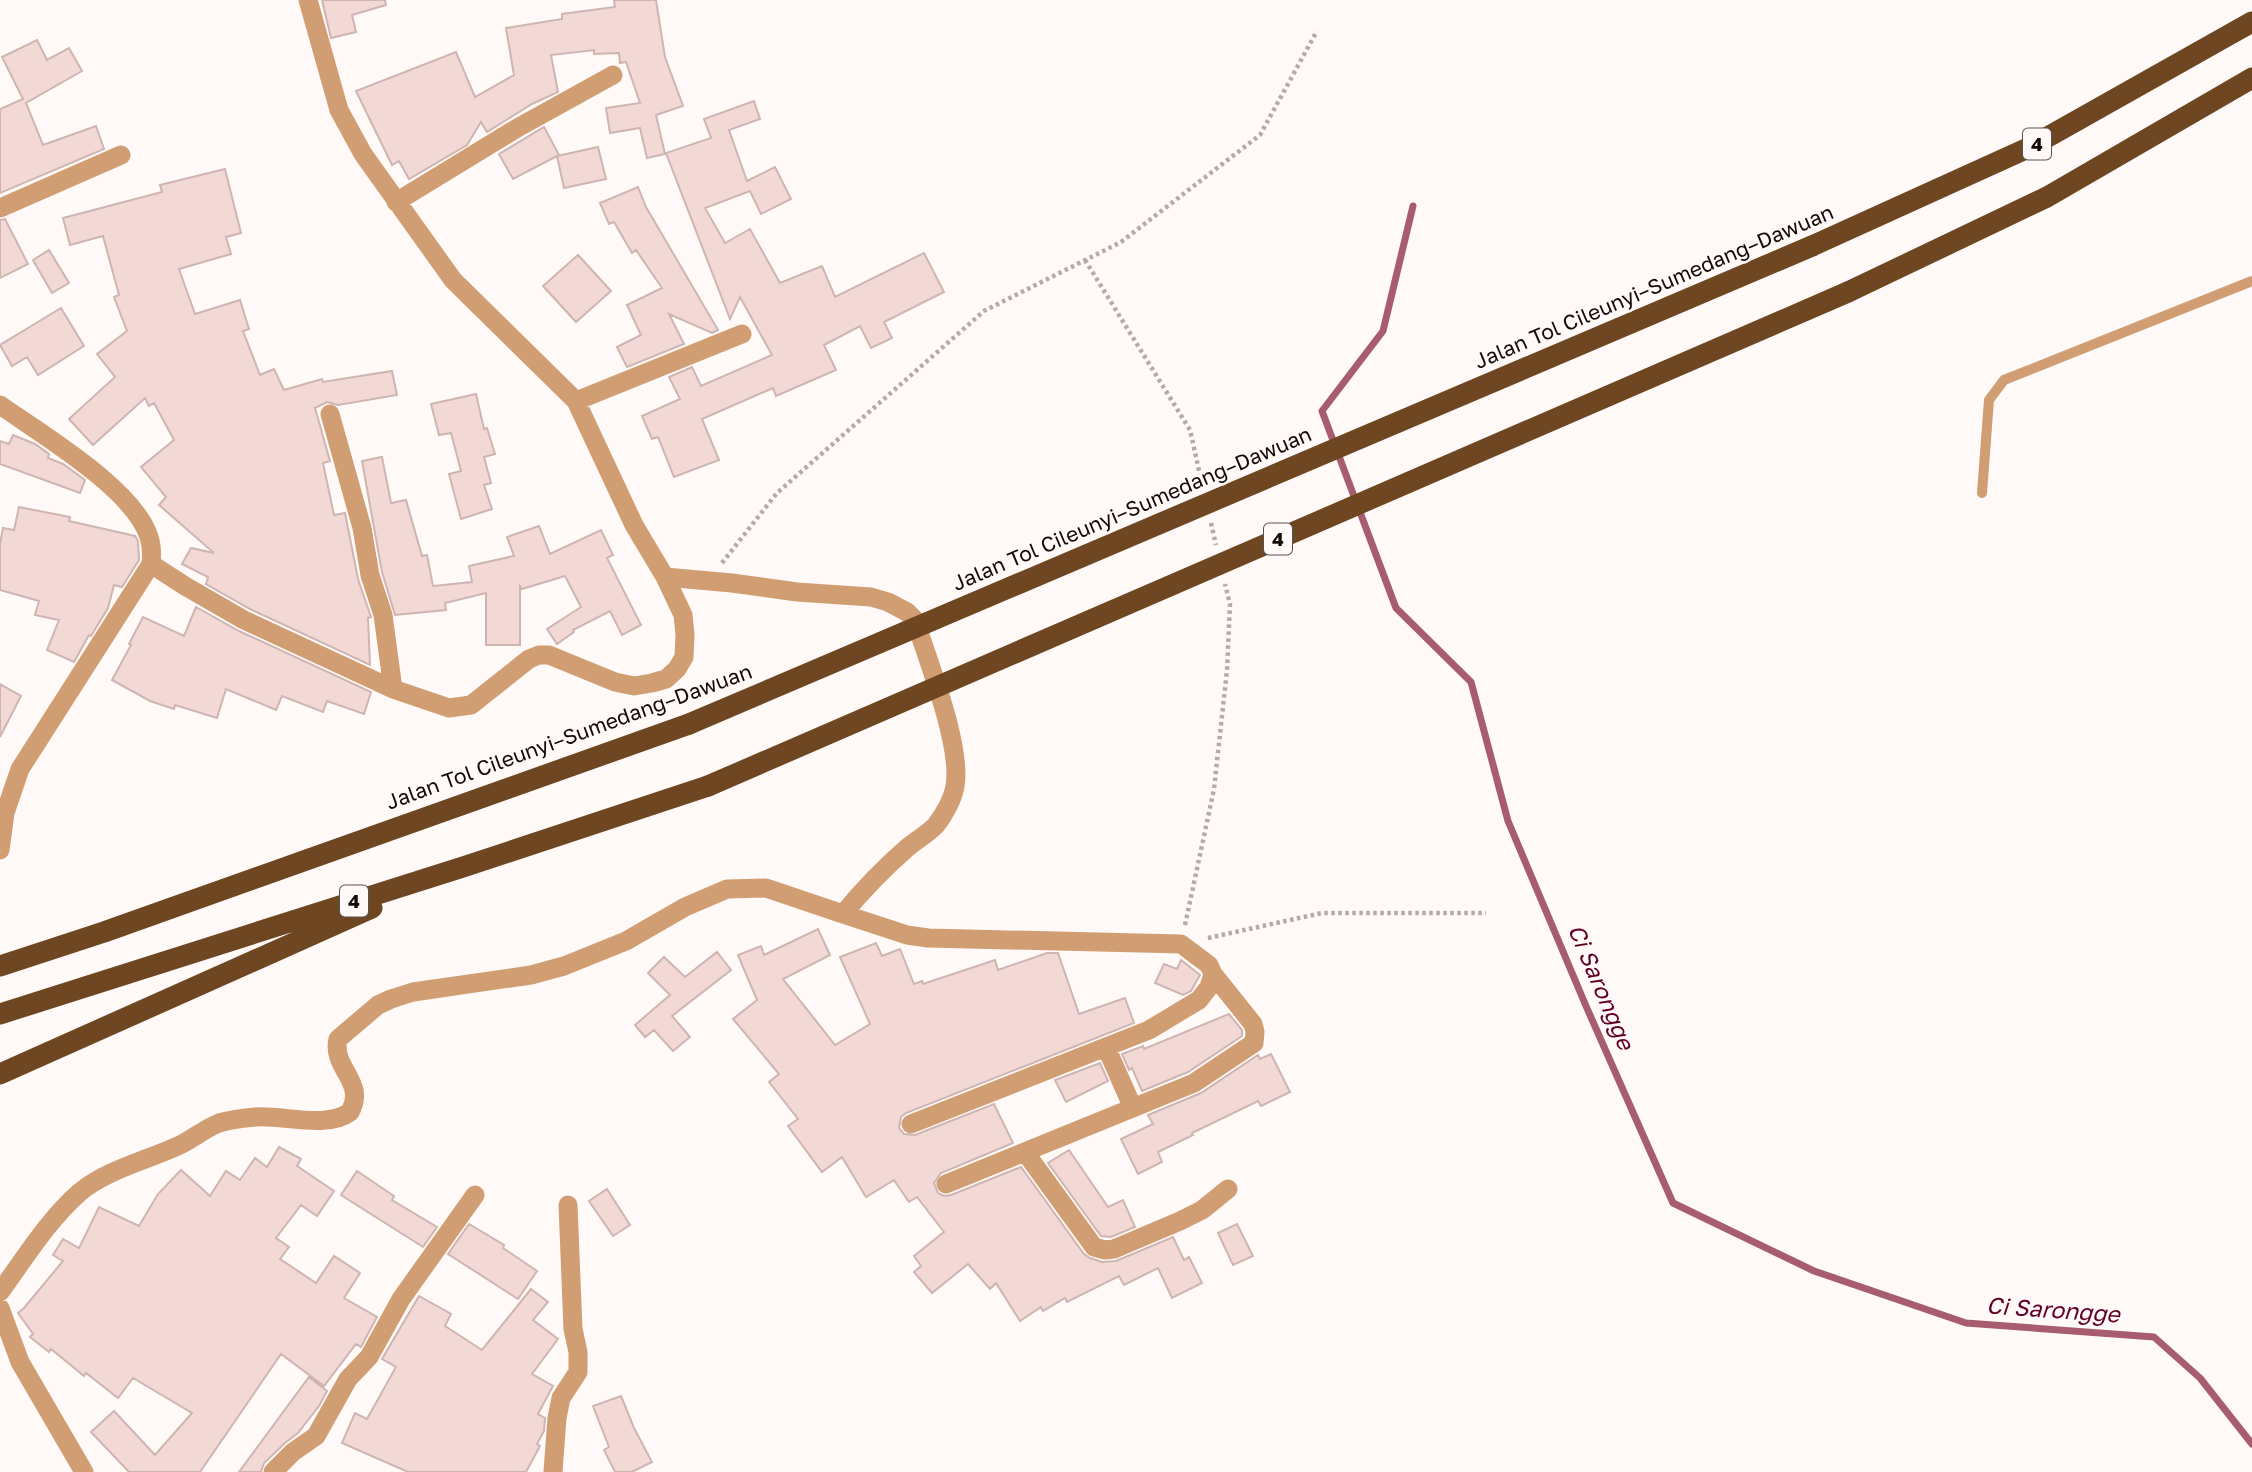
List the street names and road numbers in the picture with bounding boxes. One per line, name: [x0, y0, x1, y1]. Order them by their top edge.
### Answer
road number: 4: [2023, 128, 2051, 160]
street label: Jalan Tol Cileunyi–Sumedang–Dawuan: [1470, 198, 1837, 374]
street label: Jalan Tol Cileunyi–Sumedang–Dawuan: [948, 420, 1315, 596]
road number: 4: [1264, 524, 1292, 554]
street label: Jalan Tol Cileunyi–Sumedang–Dawuan: [382, 658, 755, 815]
road number: 4: [340, 886, 368, 917]

